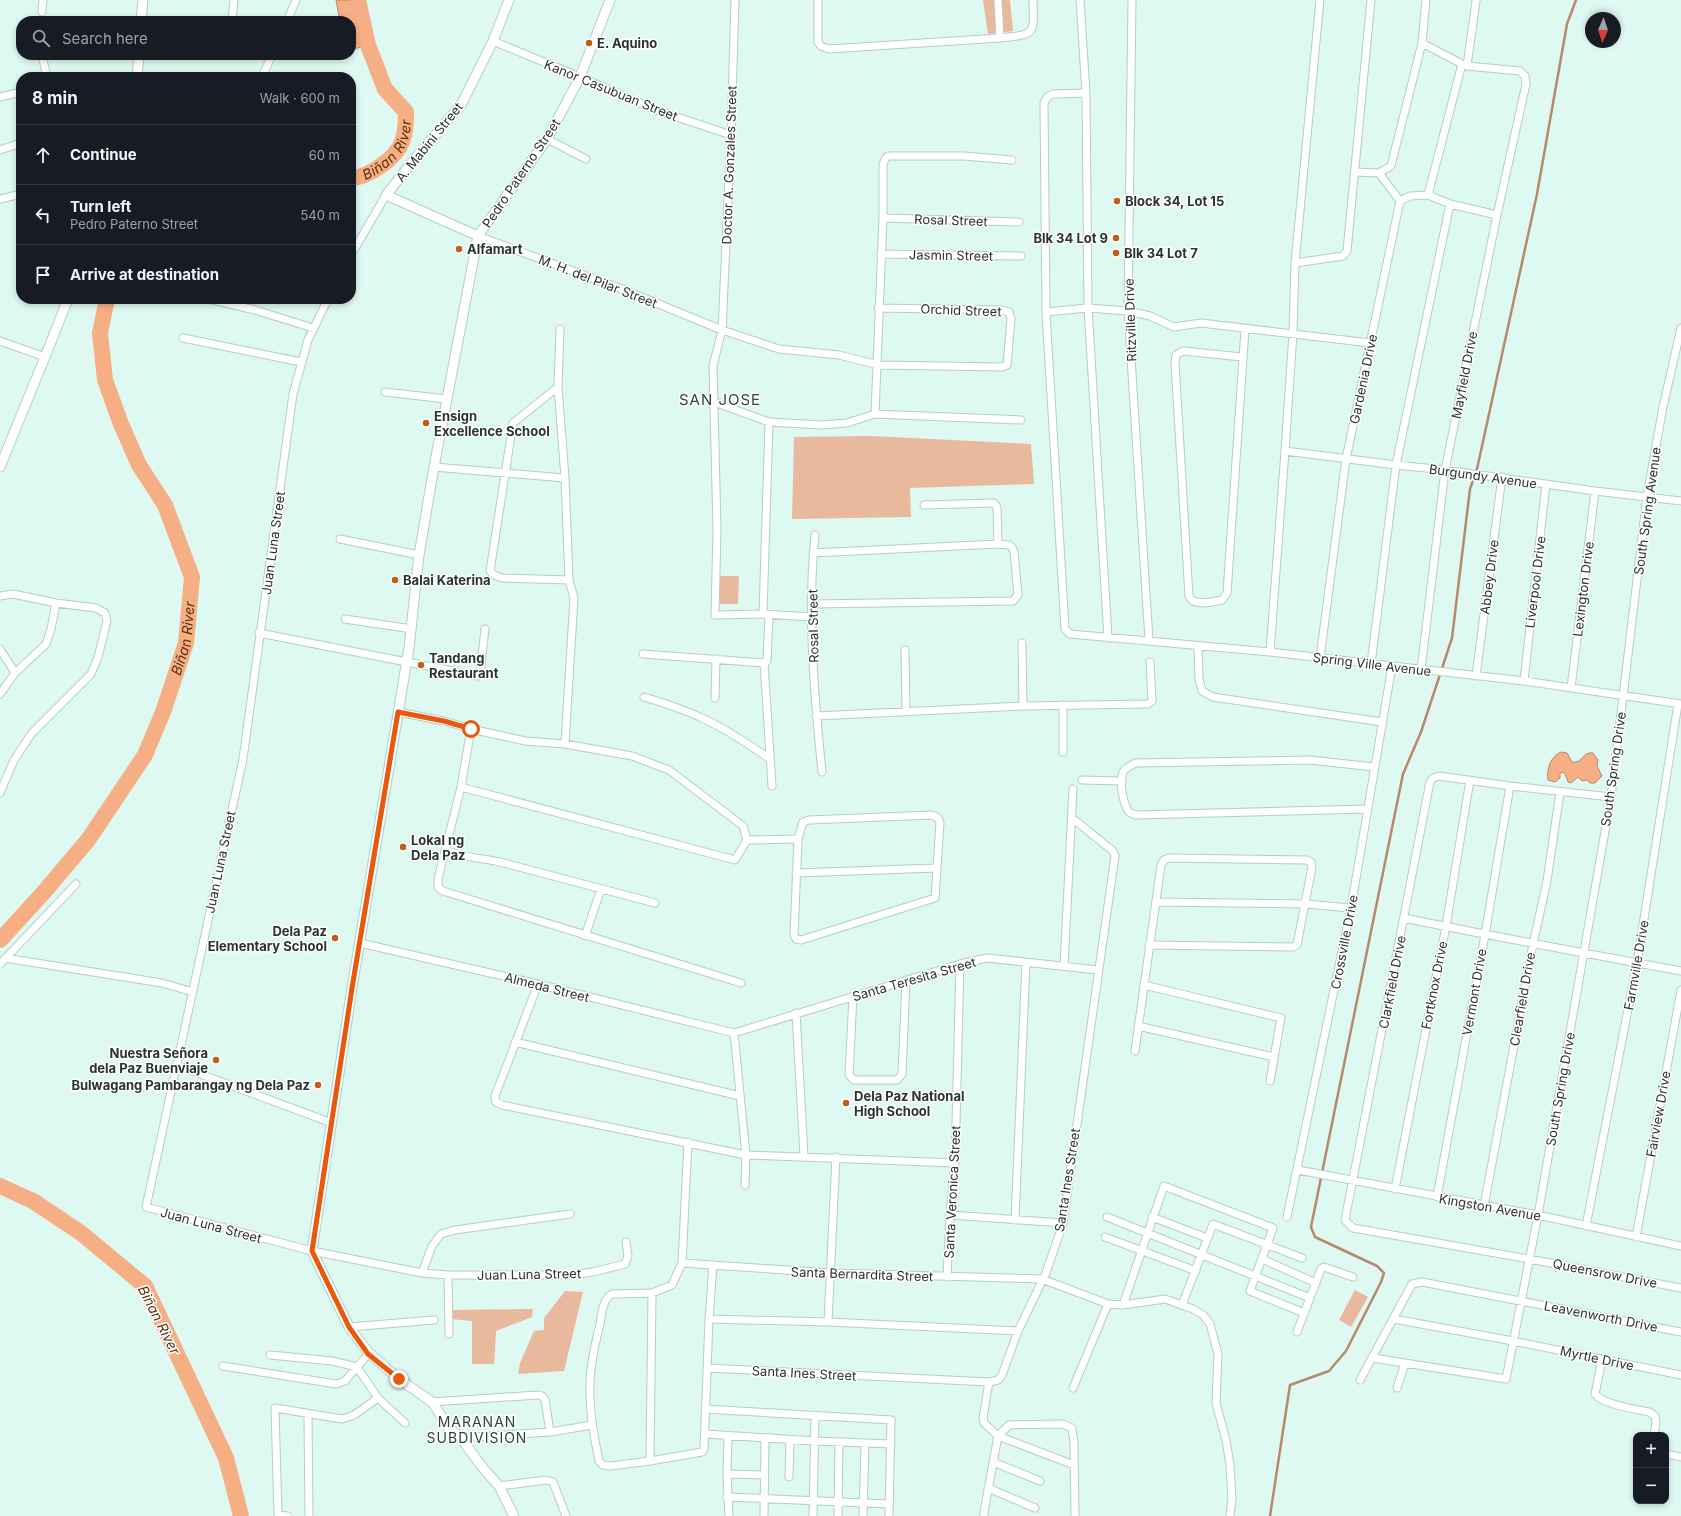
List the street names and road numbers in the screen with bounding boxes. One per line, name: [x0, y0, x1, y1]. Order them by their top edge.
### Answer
street label: Kanor Casubuan Street: [542, 56, 680, 124]
street label: Doctor A. Gonzales Street: [718, 85, 740, 245]
street label: A. Mabini Street: [392, 99, 466, 185]
street label: Pedro Paterno Street: [479, 115, 563, 231]
street label: Rosal Street: [914, 211, 988, 229]
street label: Jasmin Street: [909, 246, 993, 264]
street label: M. H. del Pilar Street: [536, 251, 660, 311]
street label: Ritzville Drive: [1121, 278, 1139, 362]
street label: Orchid Street: [920, 301, 1002, 319]
street label: Mayfield Drive: [1448, 330, 1480, 420]
street label: Gardenia Drive: [1346, 333, 1380, 425]
street label: South Spring Avenue: [1630, 446, 1664, 576]
street label: Burgundy Avenue: [1428, 461, 1538, 491]
street label: Juan Luna Street: [258, 490, 288, 596]
street label: Liverpool Drive: [1521, 535, 1549, 629]
street label: Abbey Drive: [1476, 539, 1502, 615]
street label: Lexington Drive: [1569, 540, 1597, 638]
street label: Rosal Street: [804, 589, 822, 663]
street label: Spring Ville Avenue: [1312, 649, 1432, 679]
street label: South Spring Drive: [1597, 711, 1629, 827]
street label: Juan Luna Street: [201, 809, 239, 915]
street label: Crossville Drive: [1327, 893, 1361, 991]
street label: Farmville Drive: [1620, 919, 1652, 1011]
street label: Clarkfield Drive: [1375, 934, 1409, 1030]
street label: Fortknox Drive: [1418, 939, 1450, 1031]
street label: Vermont Drive: [1458, 947, 1490, 1037]
street label: Clearfield Drive: [1506, 951, 1538, 1047]
street label: Santa Teresita Street: [850, 954, 978, 1004]
street label: Almeda Street: [503, 969, 591, 1005]
street label: South Spring Drive: [1542, 1031, 1578, 1147]
street label: Fairview Drive: [1643, 1070, 1673, 1158]
street label: Santa Veronica Street: [941, 1125, 963, 1259]
street label: Santa Ines Street: [1051, 1127, 1083, 1233]
street label: Kingston Avenue: [1438, 1190, 1542, 1224]
street label: Juan Luna Street: [159, 1204, 263, 1246]
street label: Queensrow Drive: [1551, 1255, 1659, 1291]
street label: Santa Bernardita Street: [791, 1264, 933, 1284]
street label: Juan Luna Street: [477, 1265, 581, 1283]
street label: Leavenworth Drive: [1543, 1297, 1659, 1335]
street label: Myrtle Drive: [1559, 1342, 1635, 1374]
street label: Santa Ines Street: [751, 1362, 857, 1384]

